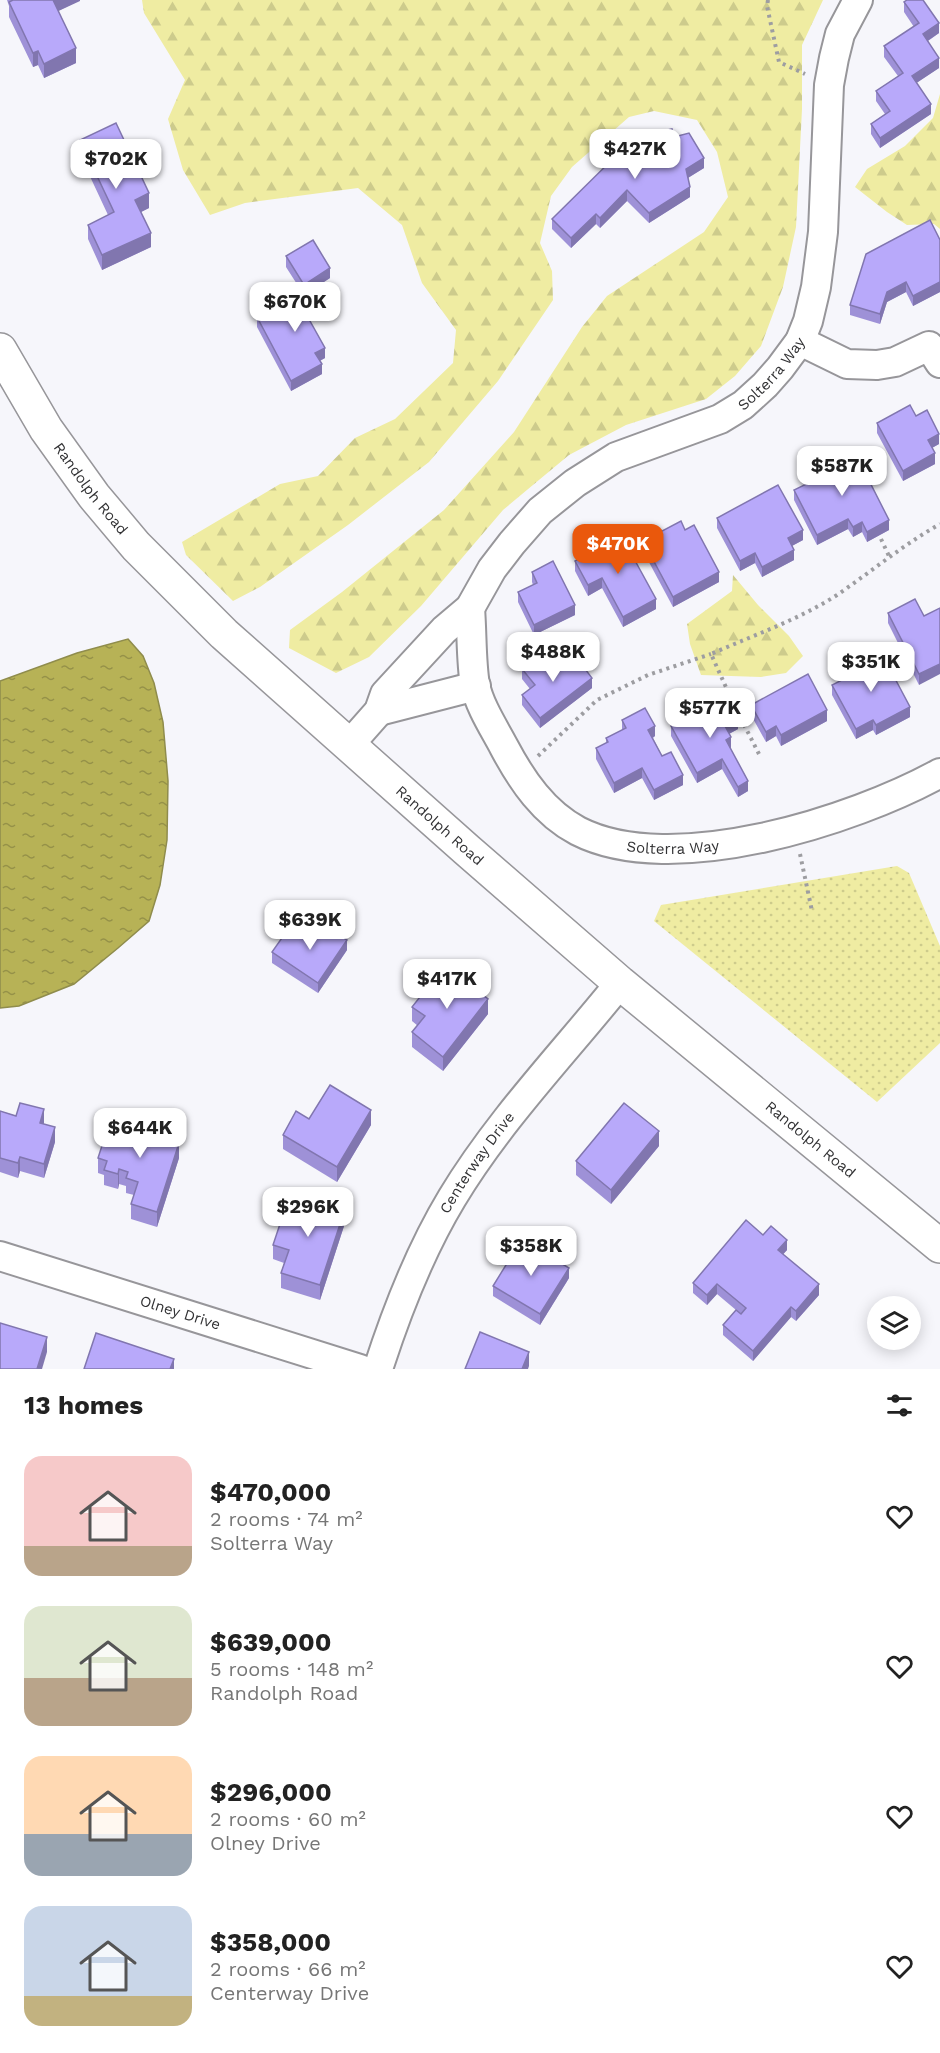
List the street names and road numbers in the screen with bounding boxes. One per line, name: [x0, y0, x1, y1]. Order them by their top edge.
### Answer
street label: Solterra Way: [734, 333, 809, 414]
street label: Randolph Road: [50, 439, 132, 538]
street label: Randolph Road: [392, 782, 487, 869]
street label: Solterra Way: [625, 836, 720, 858]
street label: Randolph Road: [762, 1097, 859, 1182]
street label: Centerway Drive: [436, 1108, 518, 1217]
street label: Olney Drive: [138, 1292, 223, 1334]

